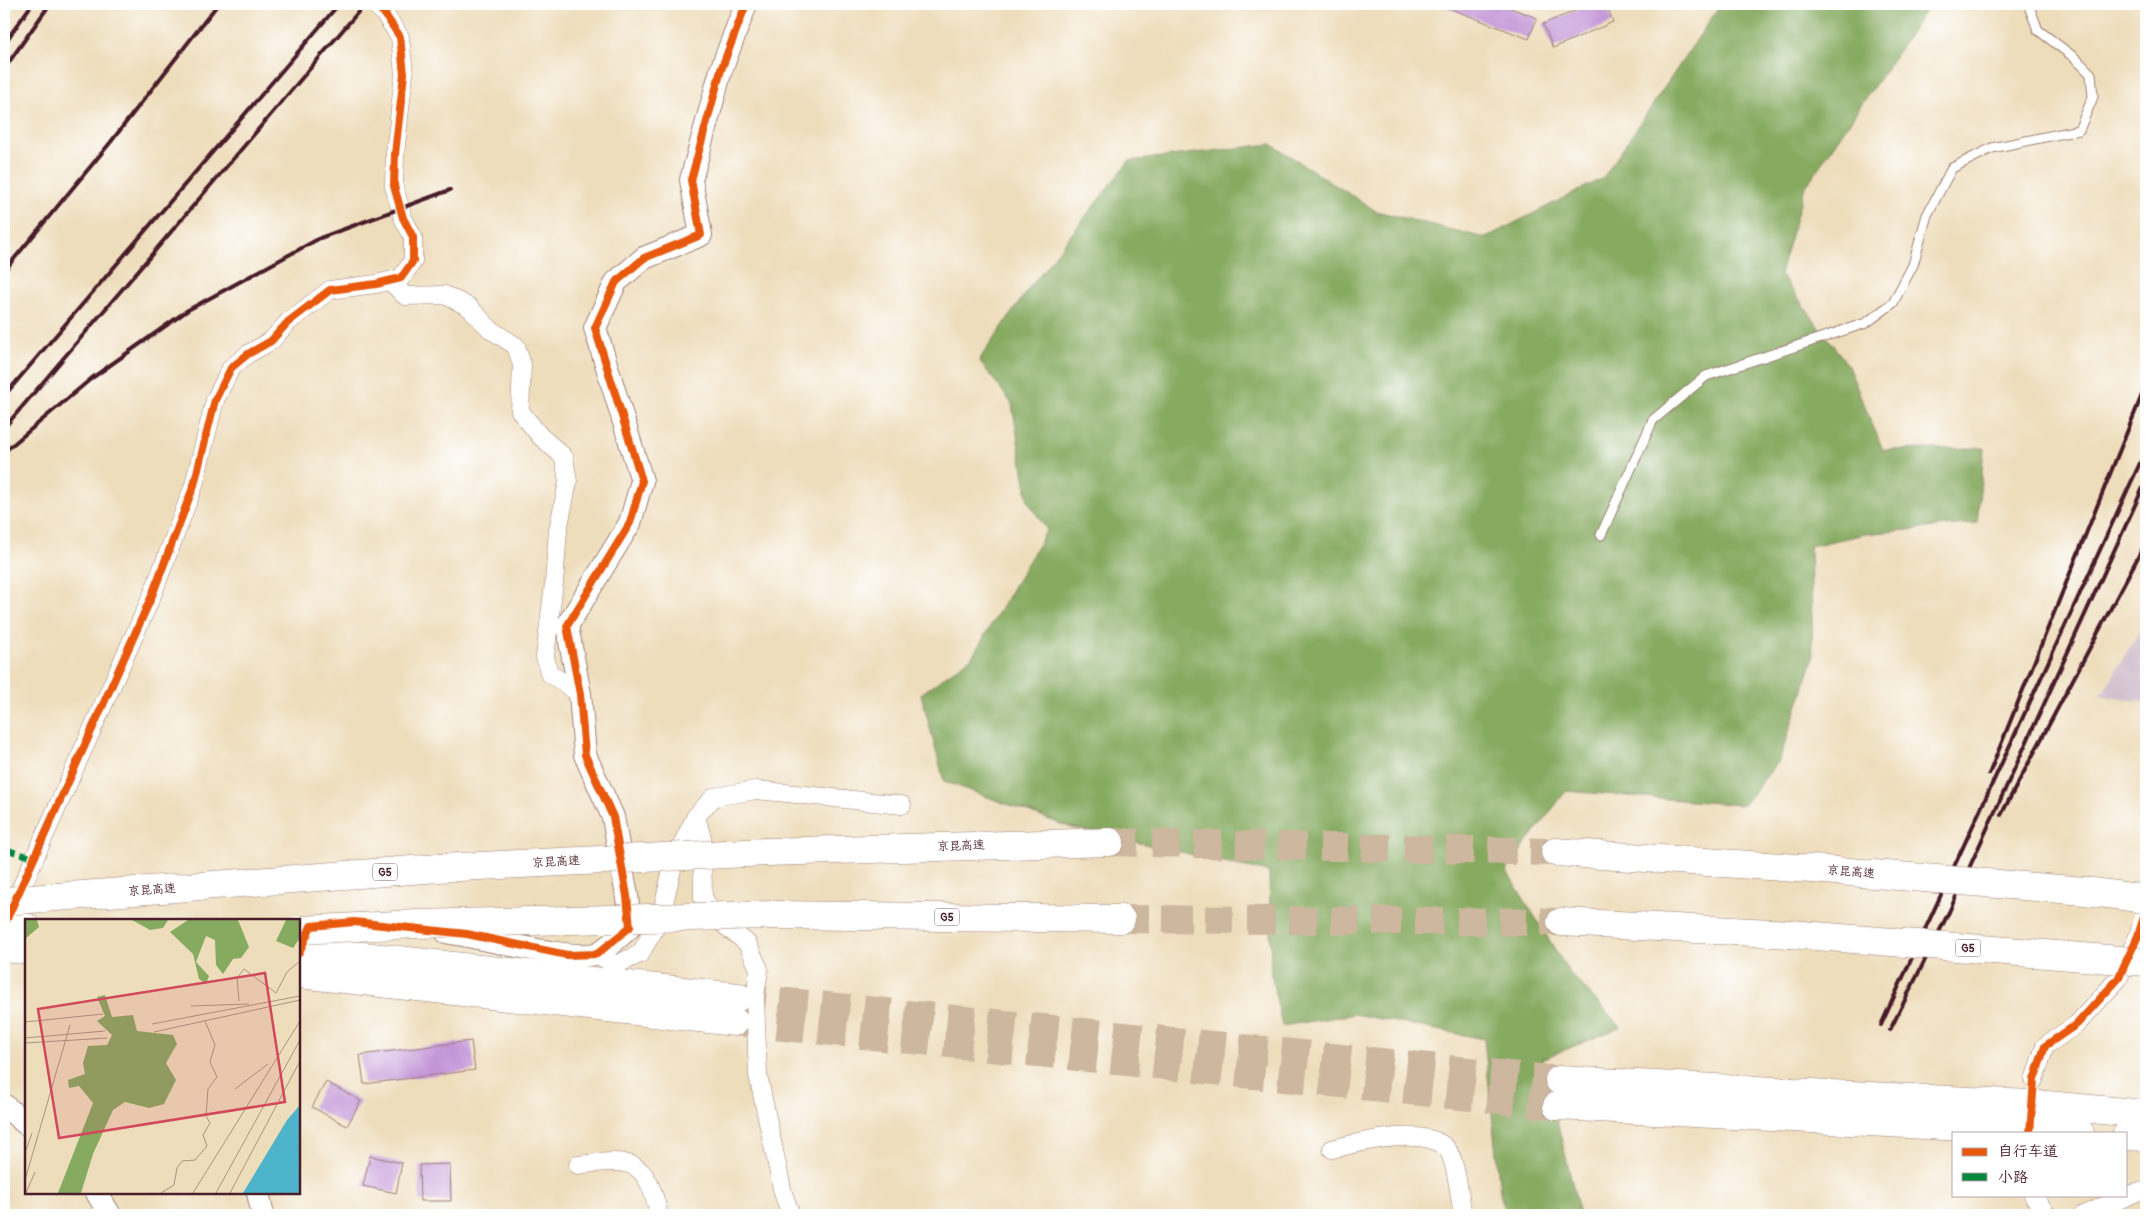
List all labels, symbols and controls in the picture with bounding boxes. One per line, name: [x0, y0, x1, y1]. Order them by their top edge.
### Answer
street label: 京昆高速: [937, 838, 985, 854]
street label: 京昆高速: [532, 853, 580, 871]
street label: 京昆高速: [1826, 862, 1876, 882]
road number: G5: [372, 864, 398, 880]
street label: 京昆高速: [128, 881, 176, 899]
road number: G5: [934, 909, 960, 926]
inset map: [25, 919, 300, 1194]
road number: G5: [1956, 940, 1980, 956]
legend: [1952, 1132, 2128, 1196]
text: 自行车道: [1998, 1142, 2058, 1161]
text: 小路: [1998, 1168, 2028, 1187]

